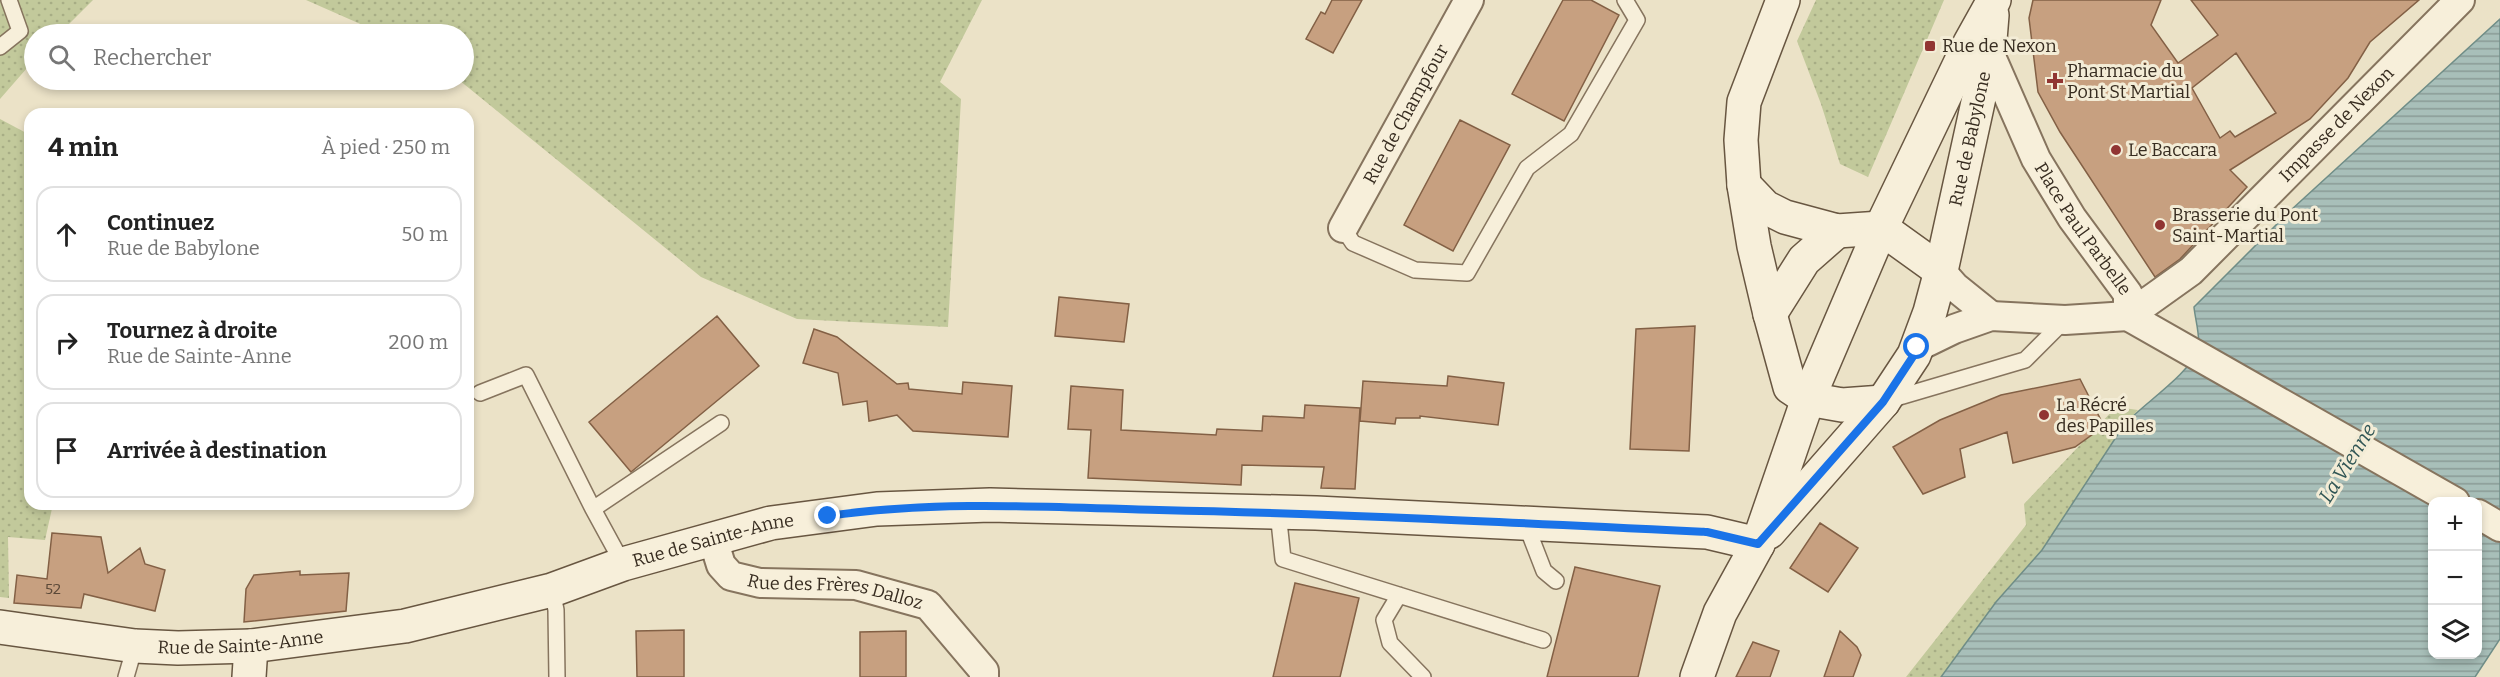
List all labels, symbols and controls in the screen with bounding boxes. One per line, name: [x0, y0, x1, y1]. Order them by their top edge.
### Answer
search box: [24, 24, 474, 90]
place label: Rue de Nexon: [1942, 35, 2057, 57]
marker: Rue de Nexon: [1923, 39, 1937, 53]
icon: search: [45, 41, 78, 74]
street label: Rue de Champfour: [1359, 41, 1453, 188]
text: Rechercher: [93, 44, 211, 71]
place label: Pharmacie du Pont St Martial: [2067, 60, 2190, 103]
street label: Impasse de Nexon: [2275, 62, 2399, 187]
street label: Rue de Babylone: [1945, 69, 1995, 208]
marker: Pharmacie du Pont St Martial: [2048, 74, 2062, 88]
text: 4 min: [48, 132, 118, 163]
text: À pied · 250 m: [321, 135, 450, 159]
place label: Le Baccara: [2128, 139, 2217, 161]
marker: Le Baccara: [2109, 143, 2123, 157]
street label: Place Paul Parbelle: [2030, 158, 2136, 299]
place label: Brasserie du Pont Saint-Martial: [2172, 204, 2319, 247]
text: Continuez: [107, 209, 214, 236]
icon: ahead: [50, 218, 83, 251]
marker: Brasserie du Pont Saint-Martial: [2153, 218, 2167, 232]
text: 50 m: [401, 222, 448, 246]
text: Rue de Babylone: [107, 236, 260, 260]
text: Tournez à droite: [107, 317, 277, 344]
icon: right: [50, 326, 83, 359]
text: 200 m: [388, 330, 448, 354]
route start: [1903, 333, 1929, 359]
text: Rue de Sainte-Anne: [107, 344, 292, 368]
place label: La Récré des Papilles: [2056, 394, 2154, 437]
marker: La Récré des Papilles: [2037, 408, 2051, 422]
water label: La Vienne: [2313, 419, 2381, 507]
icon: arrive: [50, 434, 83, 467]
text: Arrivée à destination: [107, 437, 327, 464]
map controls: [2428, 497, 2482, 659]
button: +: [2428, 497, 2482, 551]
route end: [814, 502, 840, 528]
street label: Rue de Sainte-Anne: [630, 509, 795, 572]
button: −: [2428, 551, 2482, 605]
street label: Rue des Frères Dalloz: [745, 569, 925, 614]
house number: 52: [45, 580, 61, 598]
button: layers: [2428, 605, 2482, 659]
street label: Rue de Sainte-Anne: [157, 626, 325, 659]

